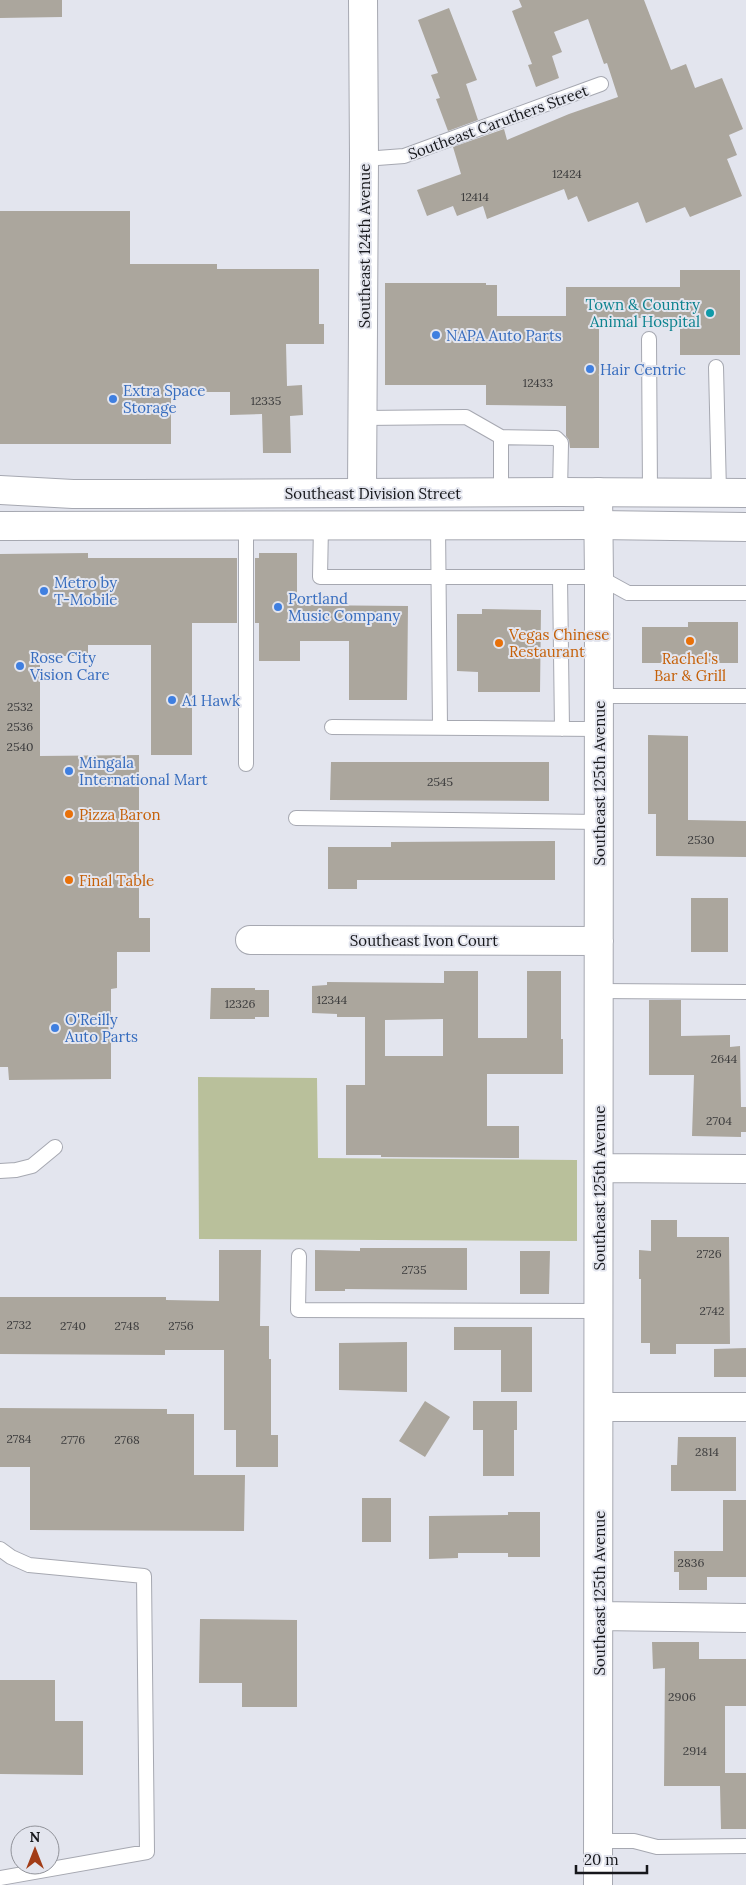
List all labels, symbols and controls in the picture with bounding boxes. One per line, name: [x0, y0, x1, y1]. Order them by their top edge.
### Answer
street label: Southeast Caruthers Street: [405, 81, 591, 163]
street label: Southeast 124th Avenue: [355, 164, 374, 328]
house number: 12424: [552, 166, 582, 181]
house number: 12414: [461, 189, 489, 204]
place label: Town & Country Animal Hospital: [585, 295, 700, 331]
marker: Town & Country Animal Hospital: [704, 307, 716, 319]
place label: NAPA Auto Parts: [446, 326, 562, 345]
marker: NAPA Auto Parts: [430, 329, 442, 341]
place label: Hair Centric: [600, 360, 686, 379]
marker: Hair Centric: [584, 363, 596, 375]
house number: 12433: [523, 375, 554, 390]
place label: Extra Space Storage: [123, 381, 205, 417]
marker: Extra Space Storage: [107, 393, 119, 405]
house number: 12335: [251, 393, 281, 408]
street label: Southeast Division Street: [285, 484, 461, 503]
place label: Metro by T-Mobile: [54, 573, 117, 609]
marker: Metro by T-Mobile: [38, 585, 50, 597]
place label: Portland Music Company: [288, 589, 400, 625]
marker: Portland Music Company: [272, 601, 284, 613]
place label: Vegas Chinese Restaurant: [508, 625, 609, 661]
marker: Rachel's Bar & Grill: [684, 635, 696, 647]
marker: Vegas Chinese Restaurant: [493, 637, 505, 649]
place label: Rose City Vision Care: [29, 648, 110, 684]
place label: Rachel's Bar & Grill: [654, 649, 726, 685]
marker: Rose City Vision Care: [14, 660, 26, 672]
place label: A1 Hawk: [181, 691, 240, 710]
marker: A1 Hawk: [166, 694, 178, 706]
house number: 2532: [7, 699, 33, 714]
street label: Southeast 125th Avenue: [590, 701, 609, 865]
house number: 2536: [7, 719, 33, 734]
house number: 2540: [7, 739, 33, 754]
place label: Mingala International Mart: [79, 753, 208, 789]
marker: Mingala International Mart: [63, 765, 75, 777]
house number: 2545: [427, 774, 453, 789]
place label: Pizza Baron: [79, 805, 161, 824]
marker: Pizza Baron: [63, 808, 75, 820]
house number: 2530: [687, 832, 715, 847]
place label: Final Table: [79, 871, 154, 890]
marker: Final Table: [63, 874, 75, 886]
street label: Southeast Ivon Court: [350, 931, 498, 950]
house number: 12344: [317, 992, 348, 1007]
house number: 12326: [225, 996, 255, 1011]
place label: O'Reilly Auto Parts: [64, 1010, 138, 1046]
marker: O'Reilly Auto Parts: [49, 1022, 61, 1034]
house number: 2644: [711, 1051, 738, 1066]
street label: Southeast 125th Avenue: [590, 1106, 609, 1270]
house number: 2704: [706, 1113, 732, 1128]
house number: 2726: [696, 1246, 722, 1261]
house number: 2735: [401, 1262, 427, 1277]
house number: 2742: [700, 1303, 724, 1318]
house number: 2732: [6, 1317, 32, 1332]
house number: 2740: [60, 1318, 86, 1333]
house number: 2748: [114, 1318, 140, 1333]
house number: 2756: [168, 1318, 194, 1333]
house number: 2784: [6, 1431, 32, 1446]
house number: 2776: [61, 1432, 85, 1447]
house number: 2768: [114, 1432, 140, 1447]
house number: 2814: [695, 1444, 720, 1459]
street label: Southeast 125th Avenue: [590, 1511, 609, 1675]
house number: 2836: [678, 1555, 704, 1570]
house number: 2906: [668, 1689, 696, 1704]
house number: 2914: [683, 1743, 708, 1758]
north arrow: [10, 1825, 60, 1875]
text: N: [30, 1828, 41, 1846]
scale bar: [576, 1842, 647, 1874]
text: 20 m: [584, 1850, 619, 1869]

